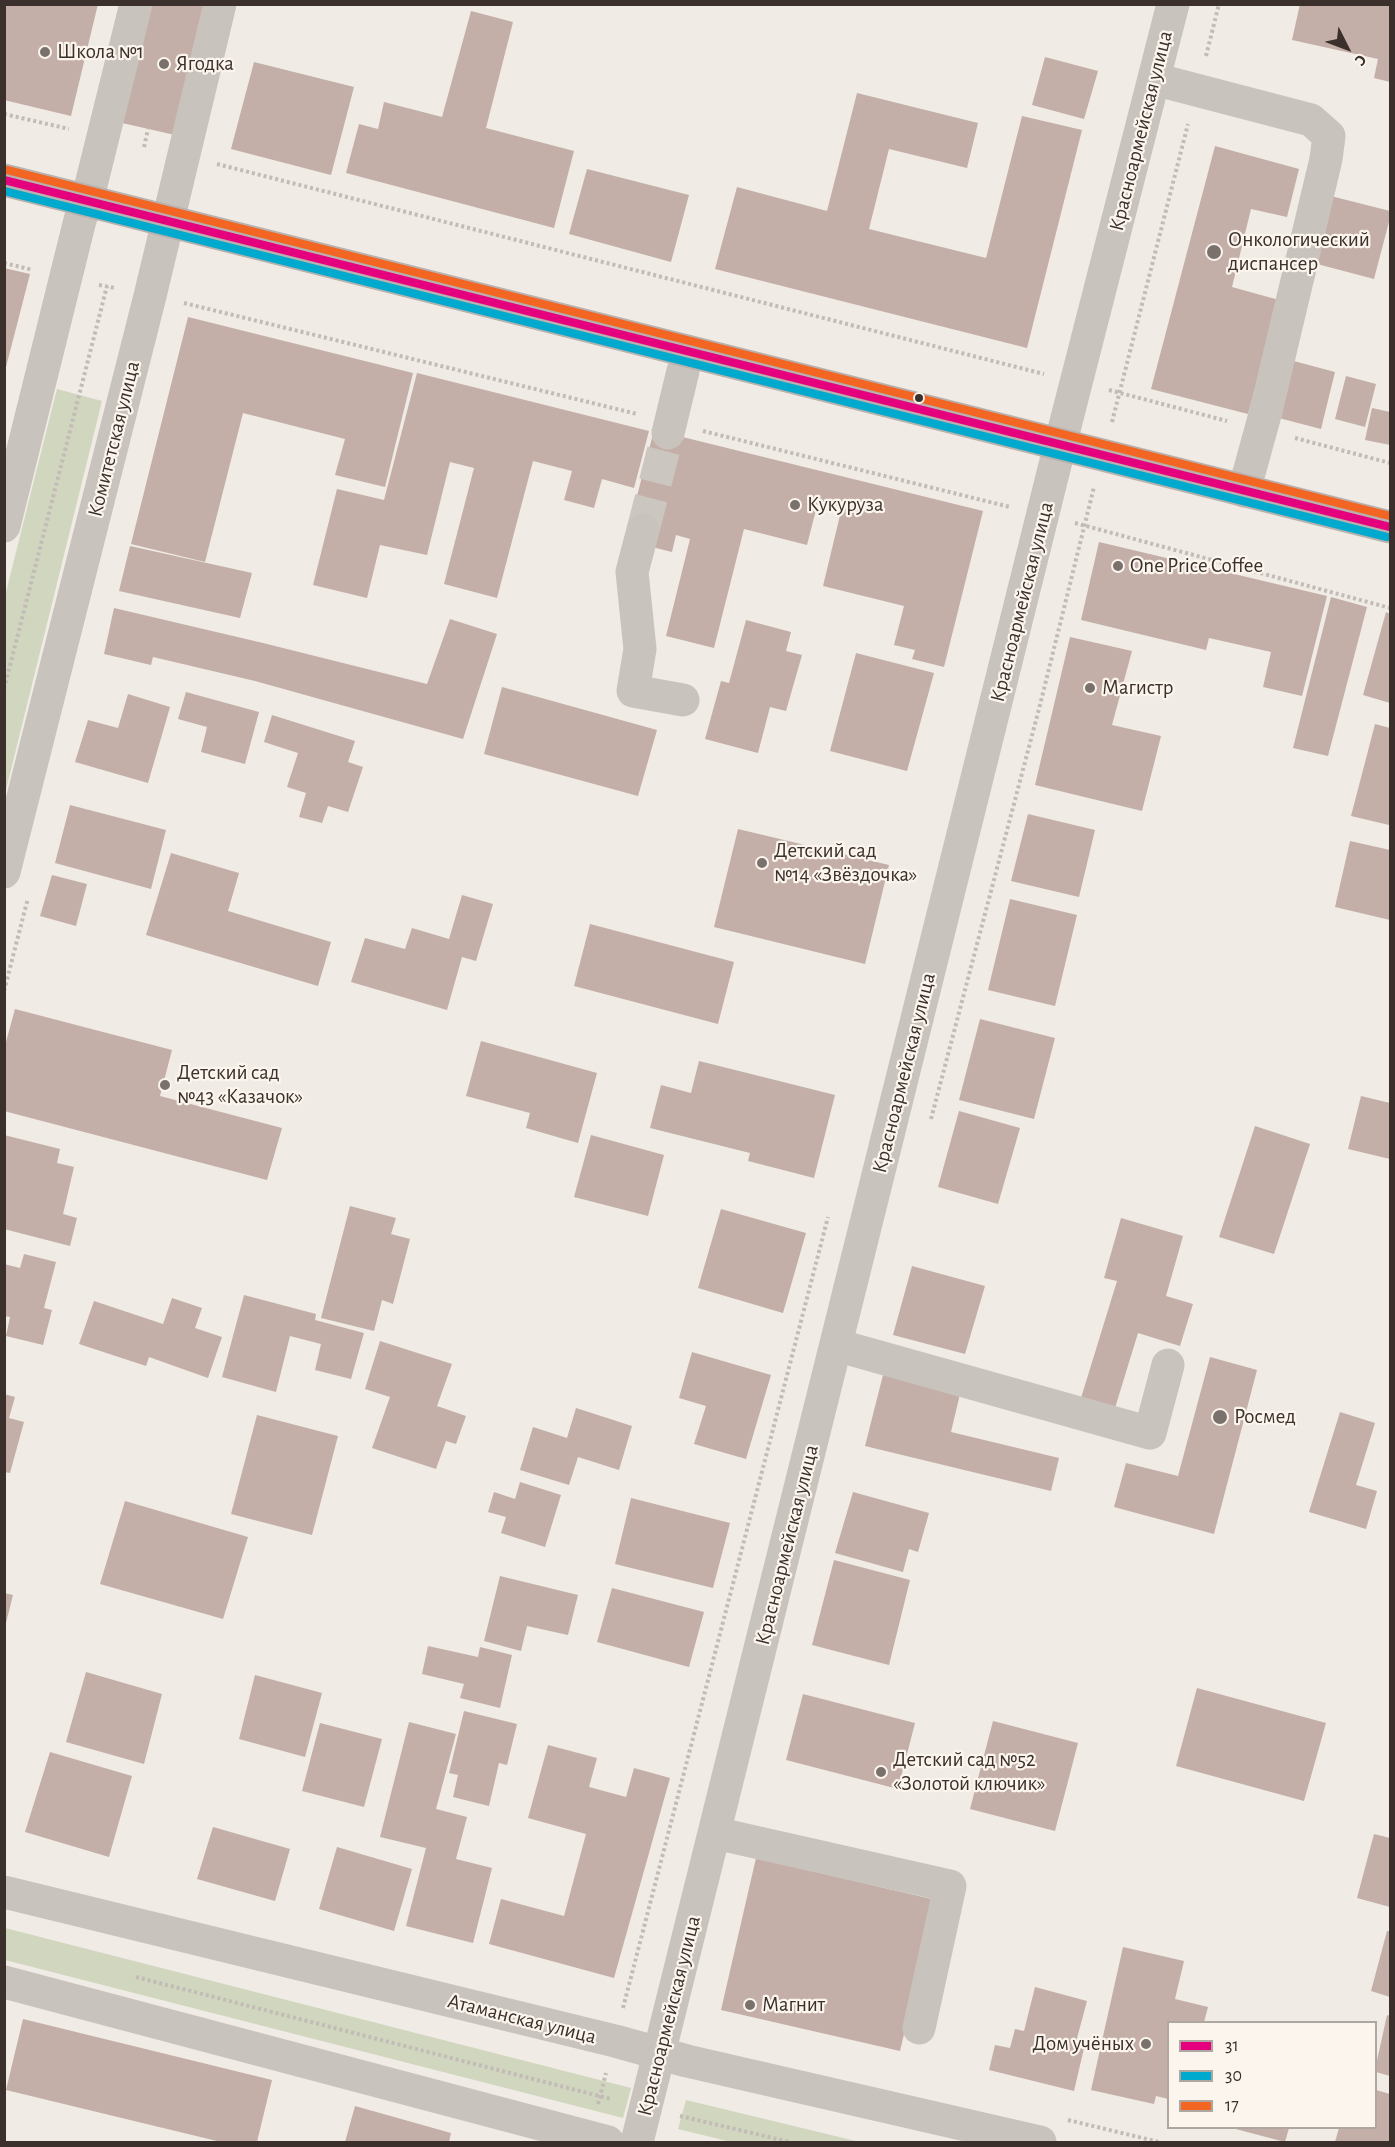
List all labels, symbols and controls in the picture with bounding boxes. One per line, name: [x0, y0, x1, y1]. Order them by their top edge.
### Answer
north arrow: [1317, 18, 1377, 78]
street label: Красноармейская улица: [1104, 28, 1178, 234]
place label: Школа №1: [57, 39, 144, 65]
marker: Школа №1: [38, 45, 52, 59]
place label: Ягодка: [176, 51, 234, 77]
text: С: [1351, 51, 1369, 69]
marker: Ягодка: [157, 57, 171, 71]
place label: Онкологический диспансер: [1228, 227, 1370, 277]
marker: Онкологический диспансер: [1205, 243, 1223, 261]
street label: Комитетская улица: [82, 358, 146, 520]
unlabelled marker: [913, 392, 925, 404]
place label: Кукуруза: [807, 492, 884, 518]
marker: Кукуруза: [788, 498, 802, 512]
street label: Красноармейская улица: [985, 499, 1059, 705]
place label: One Price Coffee: [1130, 553, 1263, 579]
marker: One Price Coffee: [1111, 559, 1125, 573]
place label: Магистр: [1102, 675, 1173, 701]
marker: Магистр: [1083, 681, 1097, 695]
place label: Детский сад №14 «Звёздочка»: [774, 838, 917, 888]
marker: Детский сад №14 «Звёздочка»: [755, 856, 769, 870]
street label: Красноармейская улица: [867, 970, 941, 1176]
place label: Детский сад №43 «Казачок»: [177, 1060, 303, 1110]
marker: Детский сад №43 «Казачок»: [158, 1078, 172, 1092]
place label: Росмед: [1234, 1404, 1296, 1430]
marker: Росмед: [1211, 1408, 1229, 1426]
street label: Красноармейская улица: [750, 1442, 824, 1648]
place label: Детский сад №52 «Золотой ключик»: [893, 1747, 1045, 1797]
marker: Детский сад №52 «Золотой ключик»: [874, 1765, 888, 1779]
street label: Красноармейская улица: [632, 1913, 706, 2119]
street label: Атаманская улица: [445, 1988, 599, 2050]
place label: Магнит: [762, 1992, 825, 2018]
marker: Магнит: [743, 1998, 757, 2012]
legend: [1167, 2021, 1377, 2129]
place label: Дом учёных: [1032, 2031, 1134, 2057]
marker: Дом учёных: [1139, 2037, 1153, 2051]
text: 31: [1225, 2037, 1239, 2055]
text: 30: [1225, 2067, 1242, 2085]
text: 17: [1225, 2097, 1239, 2115]

